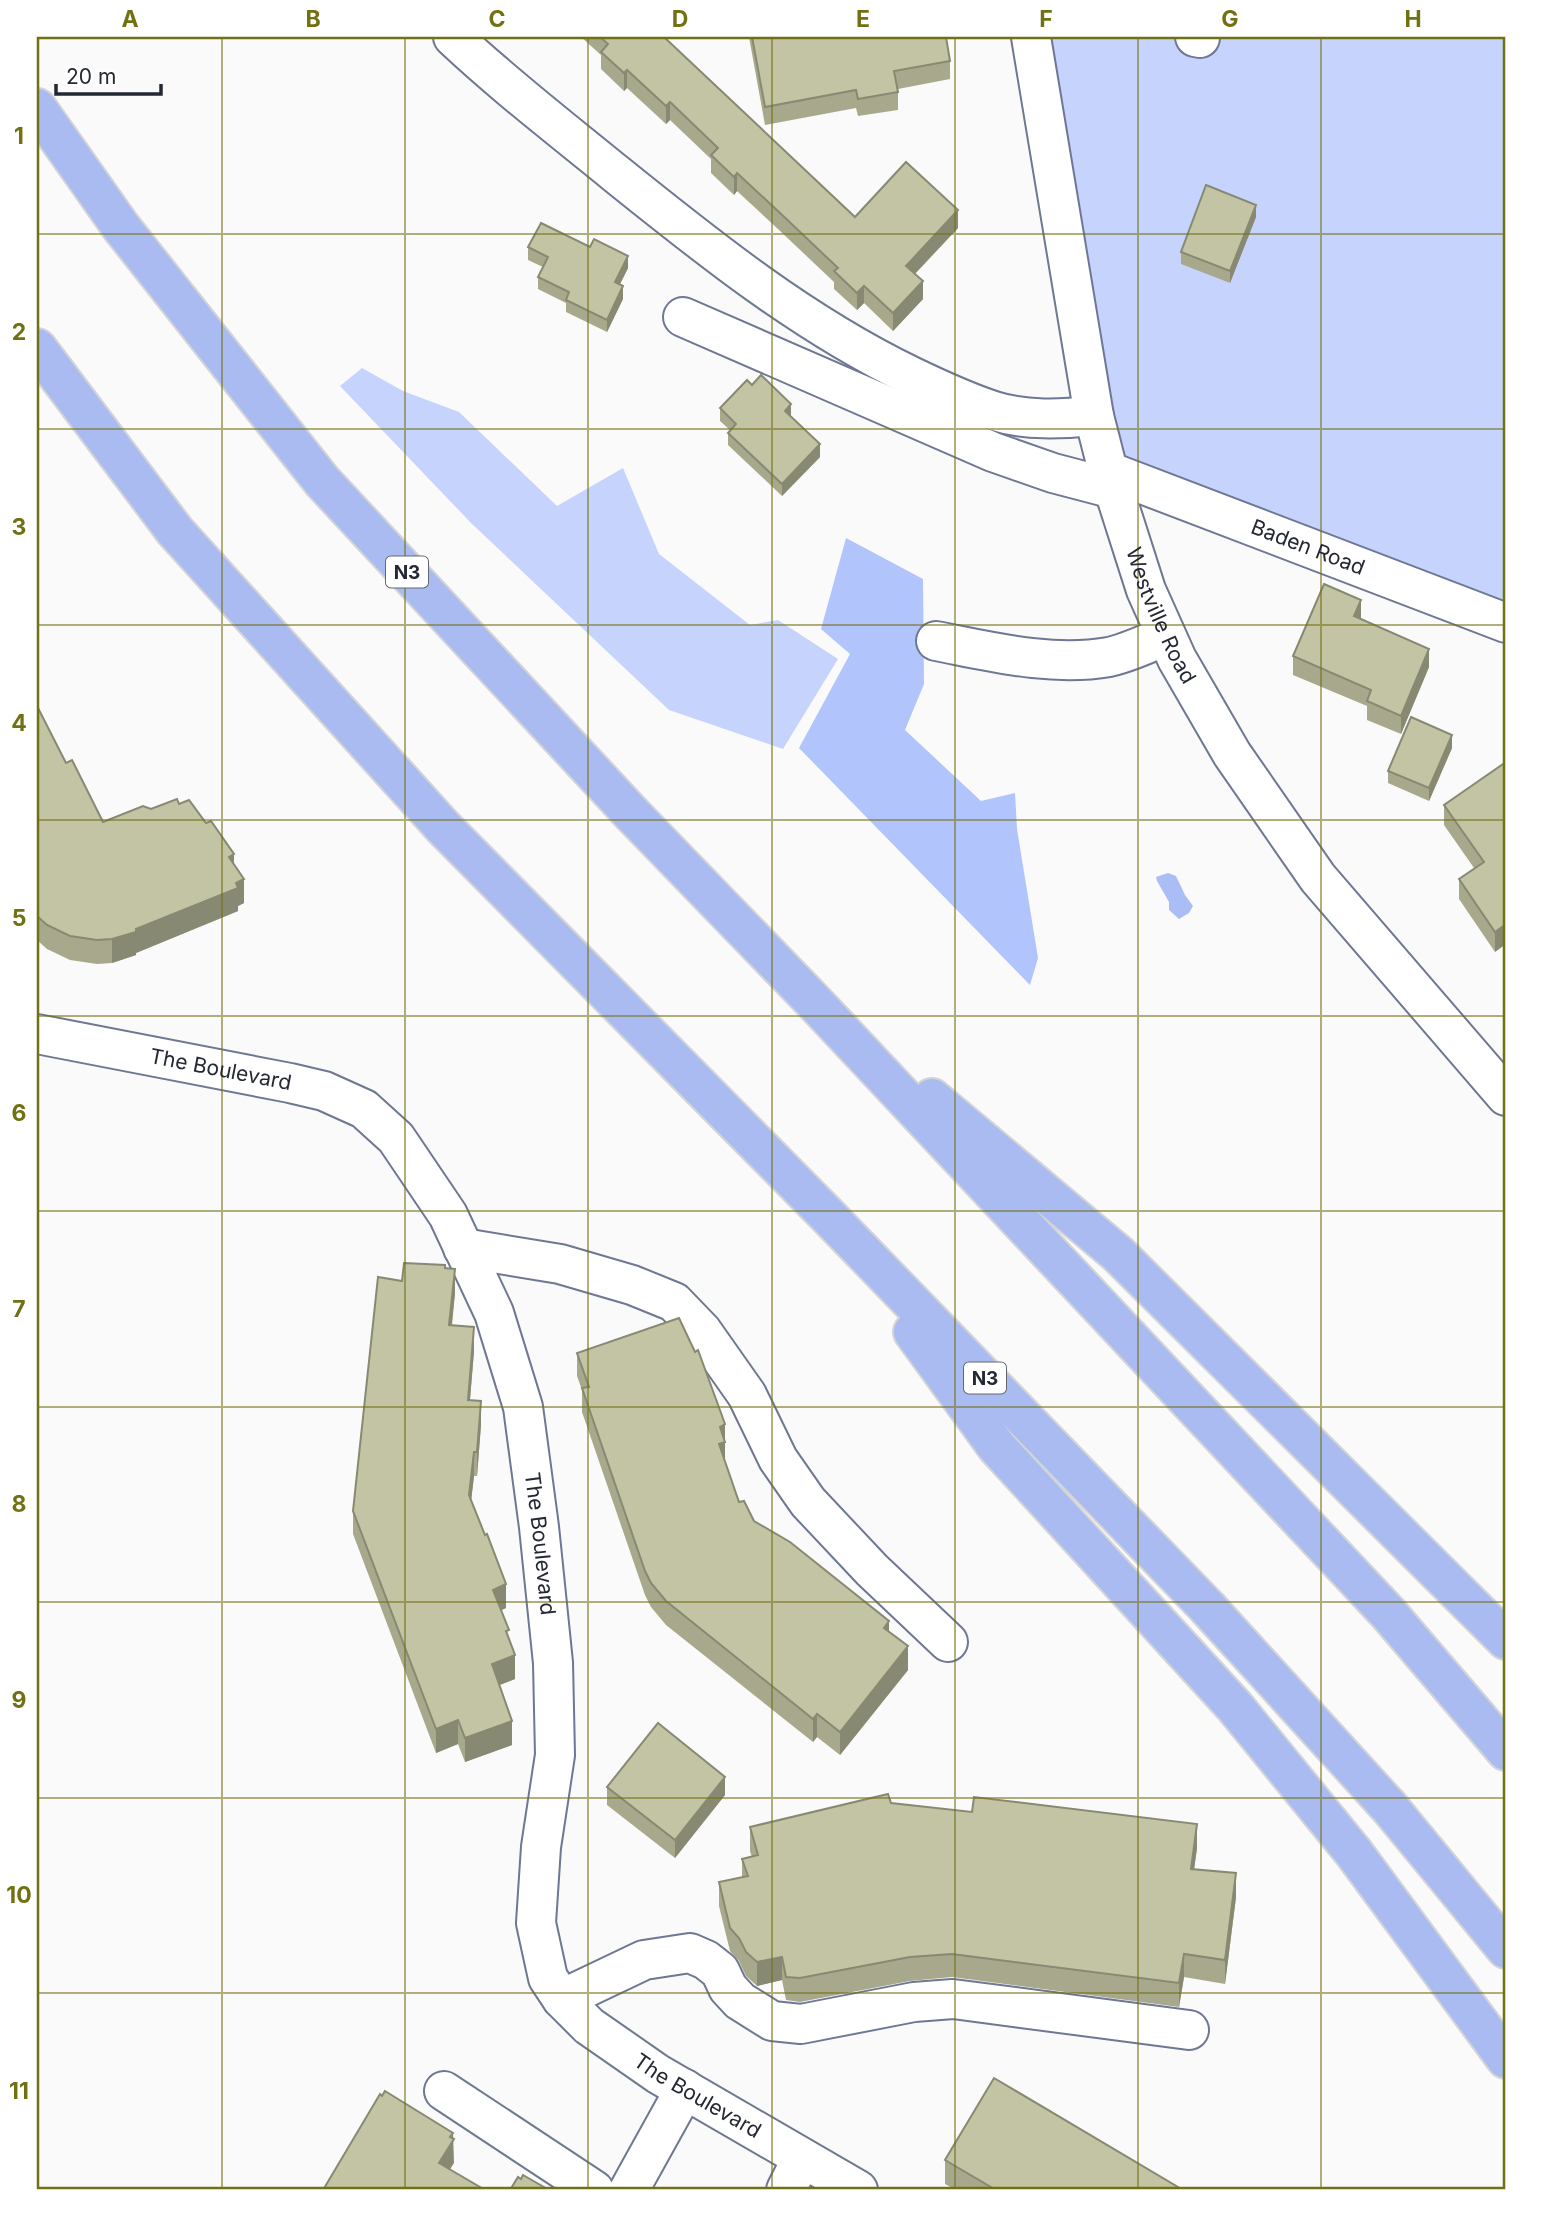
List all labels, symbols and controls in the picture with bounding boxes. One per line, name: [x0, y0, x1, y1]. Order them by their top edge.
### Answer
text: A: [121, 5, 139, 33]
text: B: [305, 5, 321, 33]
text: C: [488, 5, 506, 33]
text: D: [672, 5, 688, 33]
text: E: [856, 5, 870, 33]
text: F: [1039, 5, 1053, 33]
text: G: [1221, 5, 1239, 33]
text: H: [1404, 5, 1422, 33]
scale bar: [56, 52, 161, 96]
text: 20 m: [66, 64, 116, 89]
text: 1: [14, 122, 24, 150]
text: 2: [12, 318, 26, 346]
text: 3: [12, 513, 26, 541]
street label: Baden Road: [1248, 514, 1368, 580]
street label: Westville Road: [1121, 544, 1202, 688]
road number: N3: [386, 556, 428, 587]
text: 4: [11, 709, 27, 737]
text: 5: [12, 904, 26, 932]
street label: The Boulevard: [148, 1043, 294, 1095]
text: 6: [12, 1099, 26, 1127]
text: 7: [12, 1295, 26, 1323]
road number: N3: [964, 1362, 1006, 1394]
street label: The Boulevard: [520, 1471, 561, 1616]
text: 8: [12, 1490, 26, 1518]
text: 9: [12, 1686, 26, 1714]
text: 10: [6, 1881, 32, 1909]
street label: The Boulevard: [629, 2048, 766, 2143]
text: 11: [9, 2077, 29, 2105]

